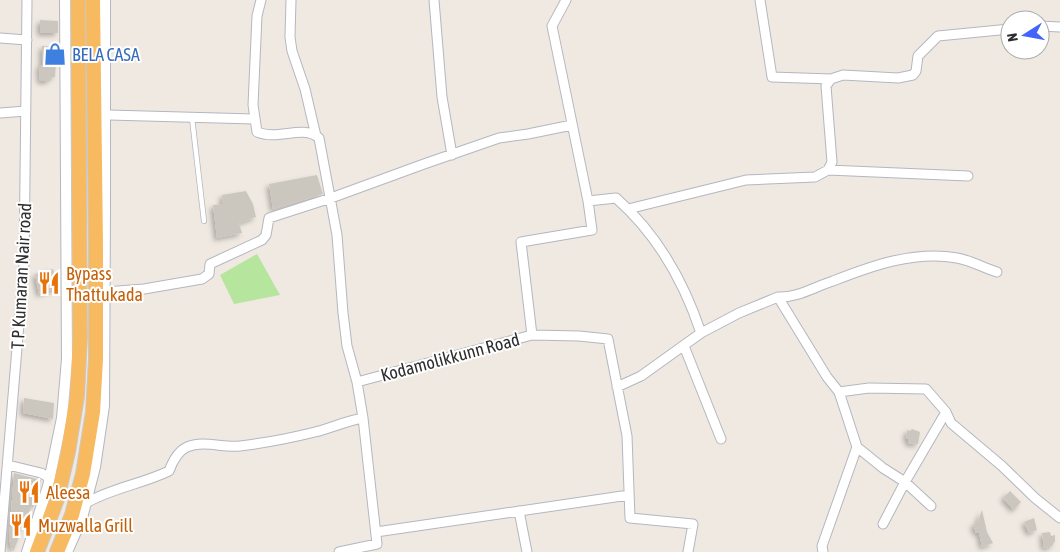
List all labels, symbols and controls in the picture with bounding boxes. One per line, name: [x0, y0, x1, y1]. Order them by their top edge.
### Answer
north arrow: [1000, 10, 1050, 60]
text: N: [1004, 32, 1021, 43]
shop icon: BELA CASA: [42, 41, 68, 67]
place label: BELA CASA: [72, 44, 140, 65]
street label: T P Kumaran Nair road: [7, 202, 35, 350]
place label: Bypass Thattukada: [66, 263, 143, 305]
restaurant icon: Bypass Thattukada: [36, 270, 62, 296]
street label: Kodamolikkunn Road: [378, 328, 522, 386]
restaurant icon: Aleesa: [16, 479, 42, 505]
place label: Aleesa: [46, 482, 90, 503]
restaurant icon: Muzwalla Grill: [8, 512, 34, 538]
place label: Muzwalla Grill: [38, 515, 133, 536]

